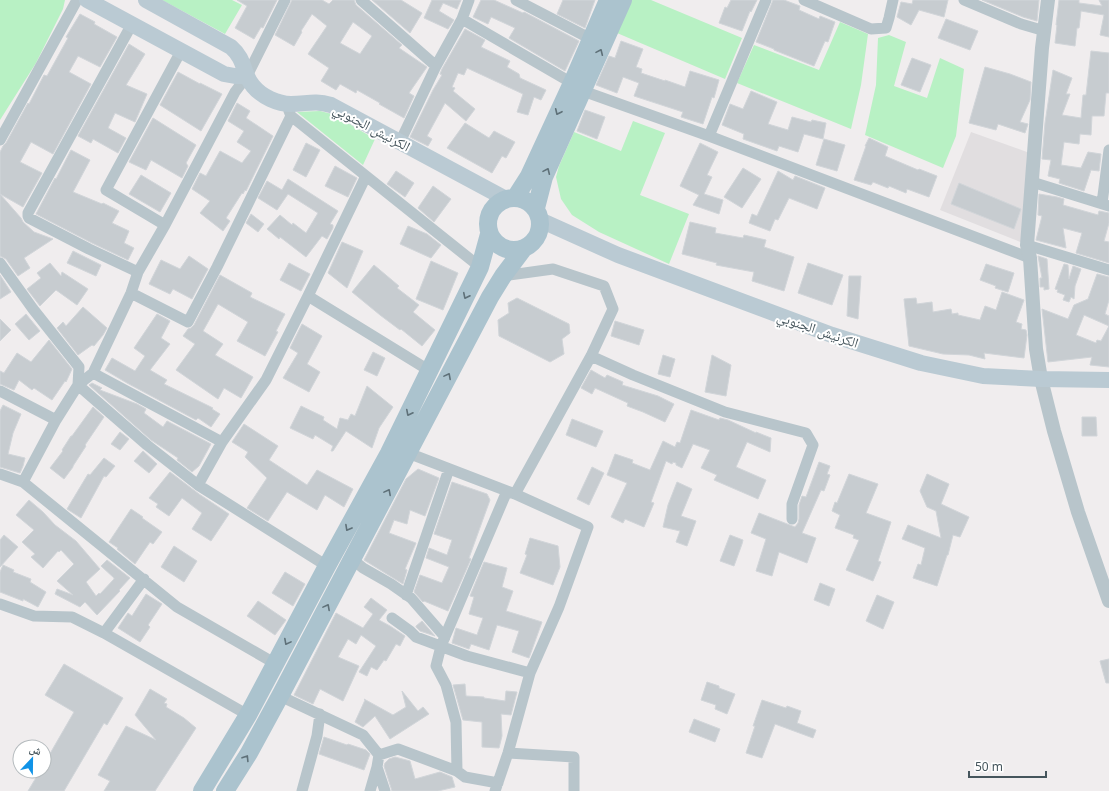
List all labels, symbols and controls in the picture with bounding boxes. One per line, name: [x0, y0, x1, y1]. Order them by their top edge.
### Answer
one-way arrow: [595, 49, 603, 57]
street label: الكرنيش الجنوبي: [329, 99, 414, 158]
one-way arrow: [555, 108, 563, 116]
one-way arrow: [542, 168, 550, 175]
one-way arrow: [463, 292, 471, 299]
street label: الكرنيش الجنوبي: [774, 306, 861, 354]
one-way arrow: [443, 373, 451, 381]
one-way arrow: [406, 409, 414, 416]
one-way arrow: [383, 488, 391, 496]
one-way arrow: [345, 524, 353, 531]
one-way arrow: [322, 603, 330, 611]
one-way arrow: [284, 638, 292, 646]
north arrow: [12, 739, 52, 779]
text: ش: [27, 740, 44, 759]
scale bar: [969, 753, 1046, 779]
one-way arrow: [241, 755, 249, 762]
text: 50 m: [975, 758, 1003, 775]

